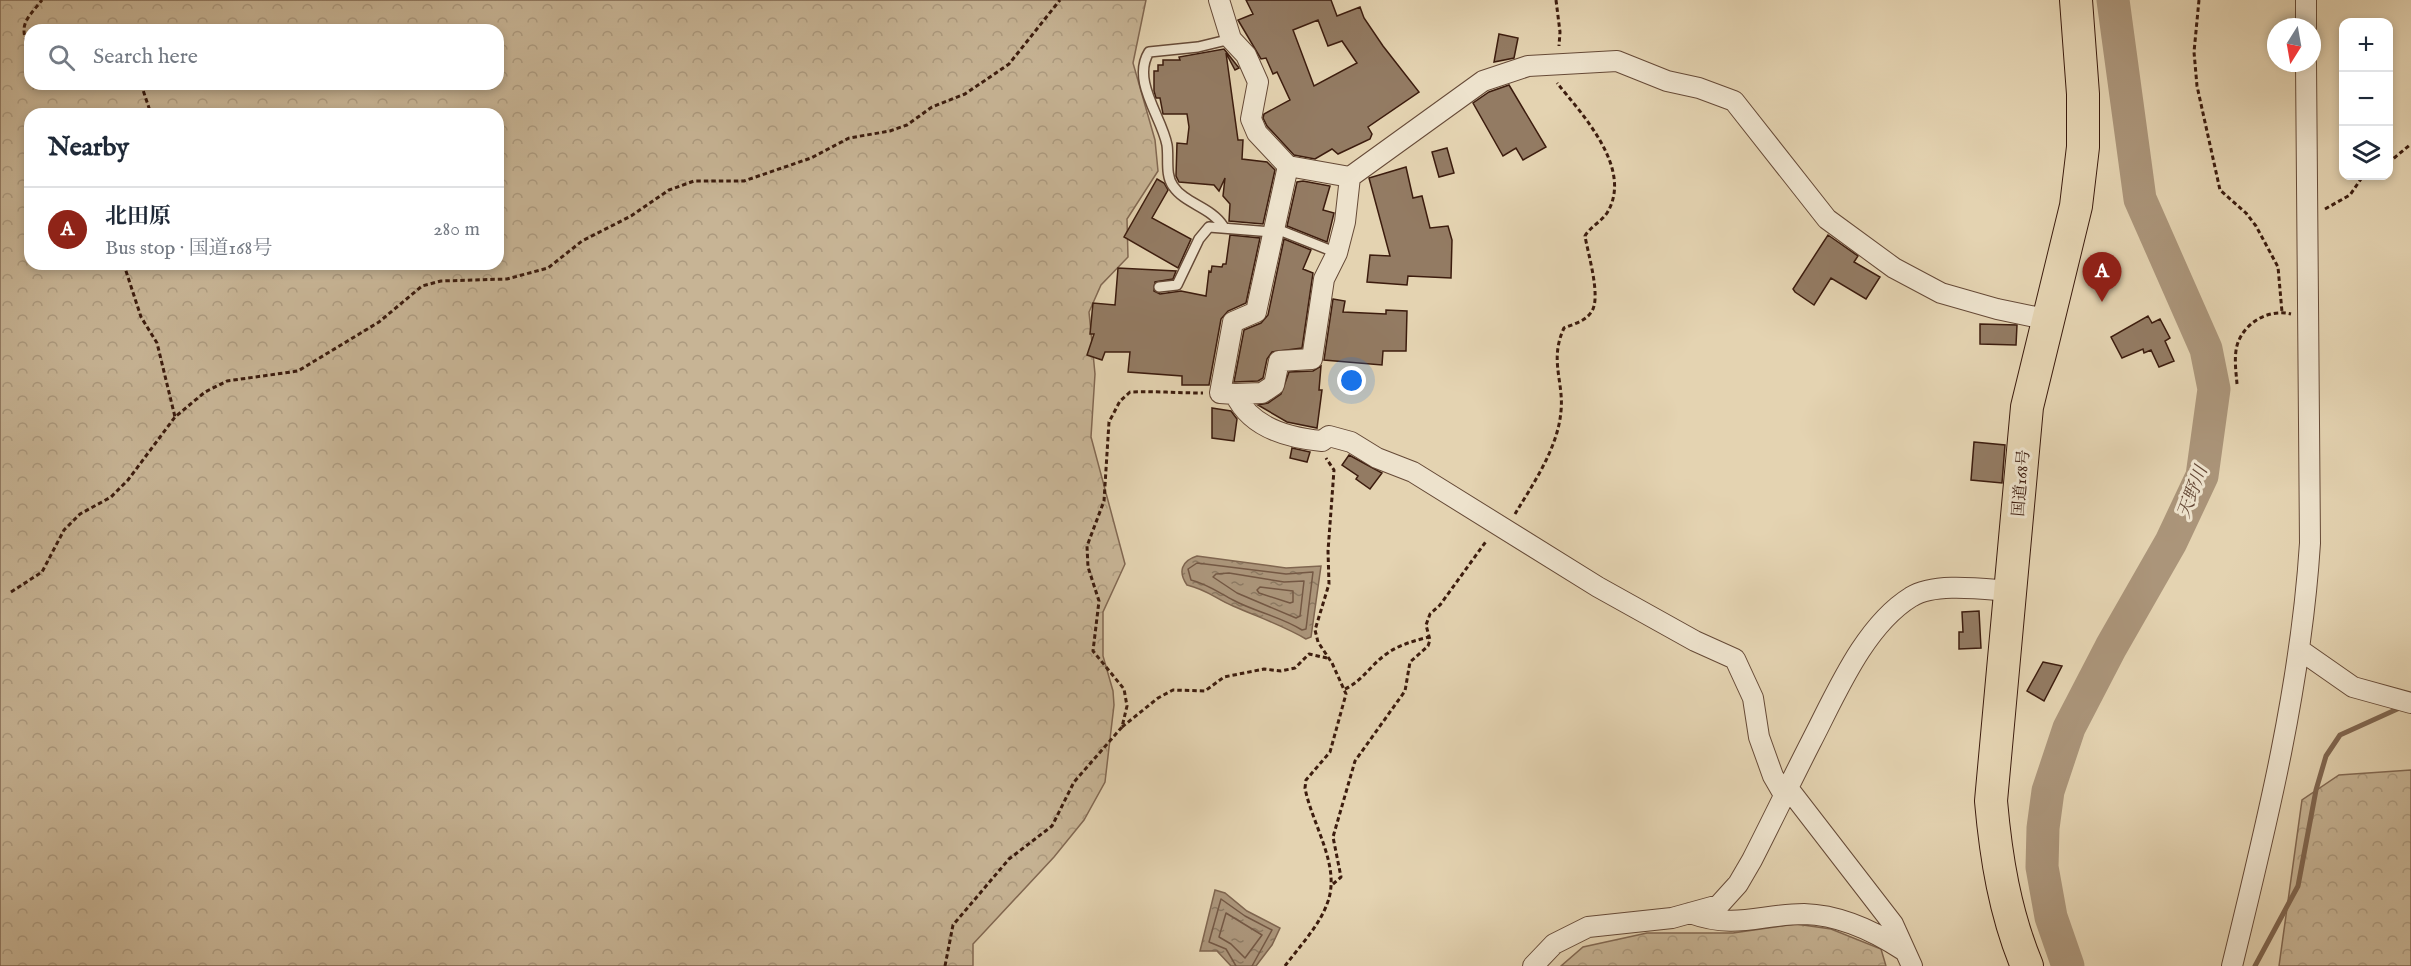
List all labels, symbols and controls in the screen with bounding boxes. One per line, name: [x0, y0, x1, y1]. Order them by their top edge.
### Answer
north arrow: [2267, 18, 2321, 72]
map controls: [2339, 18, 2393, 180]
button: +: [2339, 18, 2393, 72]
search box: [24, 24, 504, 90]
icon: search: [45, 41, 78, 74]
text: Search here: [93, 43, 198, 71]
button: −: [2339, 72, 2393, 126]
button: layers: [2339, 126, 2393, 180]
text: Nearby: [48, 131, 129, 164]
text: 北田原: [105, 203, 171, 231]
text: A: [61, 217, 74, 242]
text: 280 m: [433, 217, 480, 242]
text: Bus stop · 国道168号: [105, 236, 272, 261]
pin: A: [2082, 252, 2122, 302]
your location: [1337, 366, 1366, 395]
street label: 国道168号: [2009, 449, 2035, 517]
water label: 天野川: [2173, 461, 2215, 522]

